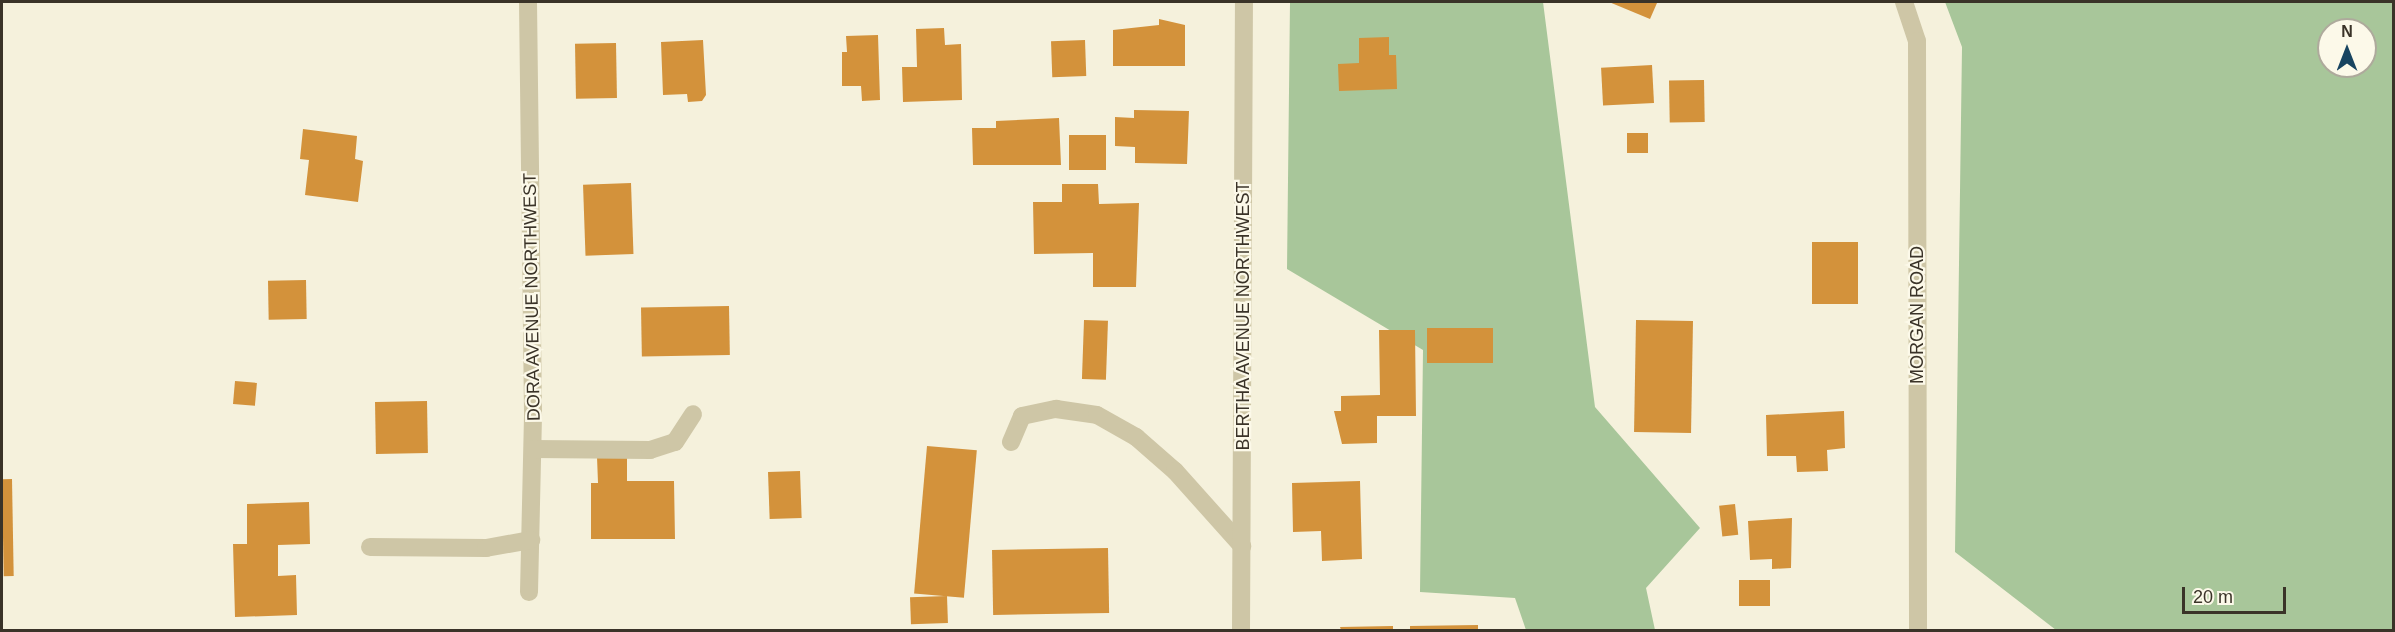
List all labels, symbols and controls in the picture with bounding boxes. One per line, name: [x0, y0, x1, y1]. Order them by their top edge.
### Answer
north arrow: [2317, 18, 2377, 78]
text: N: [2341, 23, 2353, 40]
street label: DORA AVENUE NORTHWEST: [519, 172, 545, 422]
street label: BERTHA AVENUE NORTHWEST: [1232, 180, 1254, 452]
street label: MORGAN ROAD: [1906, 246, 1928, 384]
scale bar: [2185, 575, 2288, 613]
text: 20 m: [2193, 587, 2233, 607]

